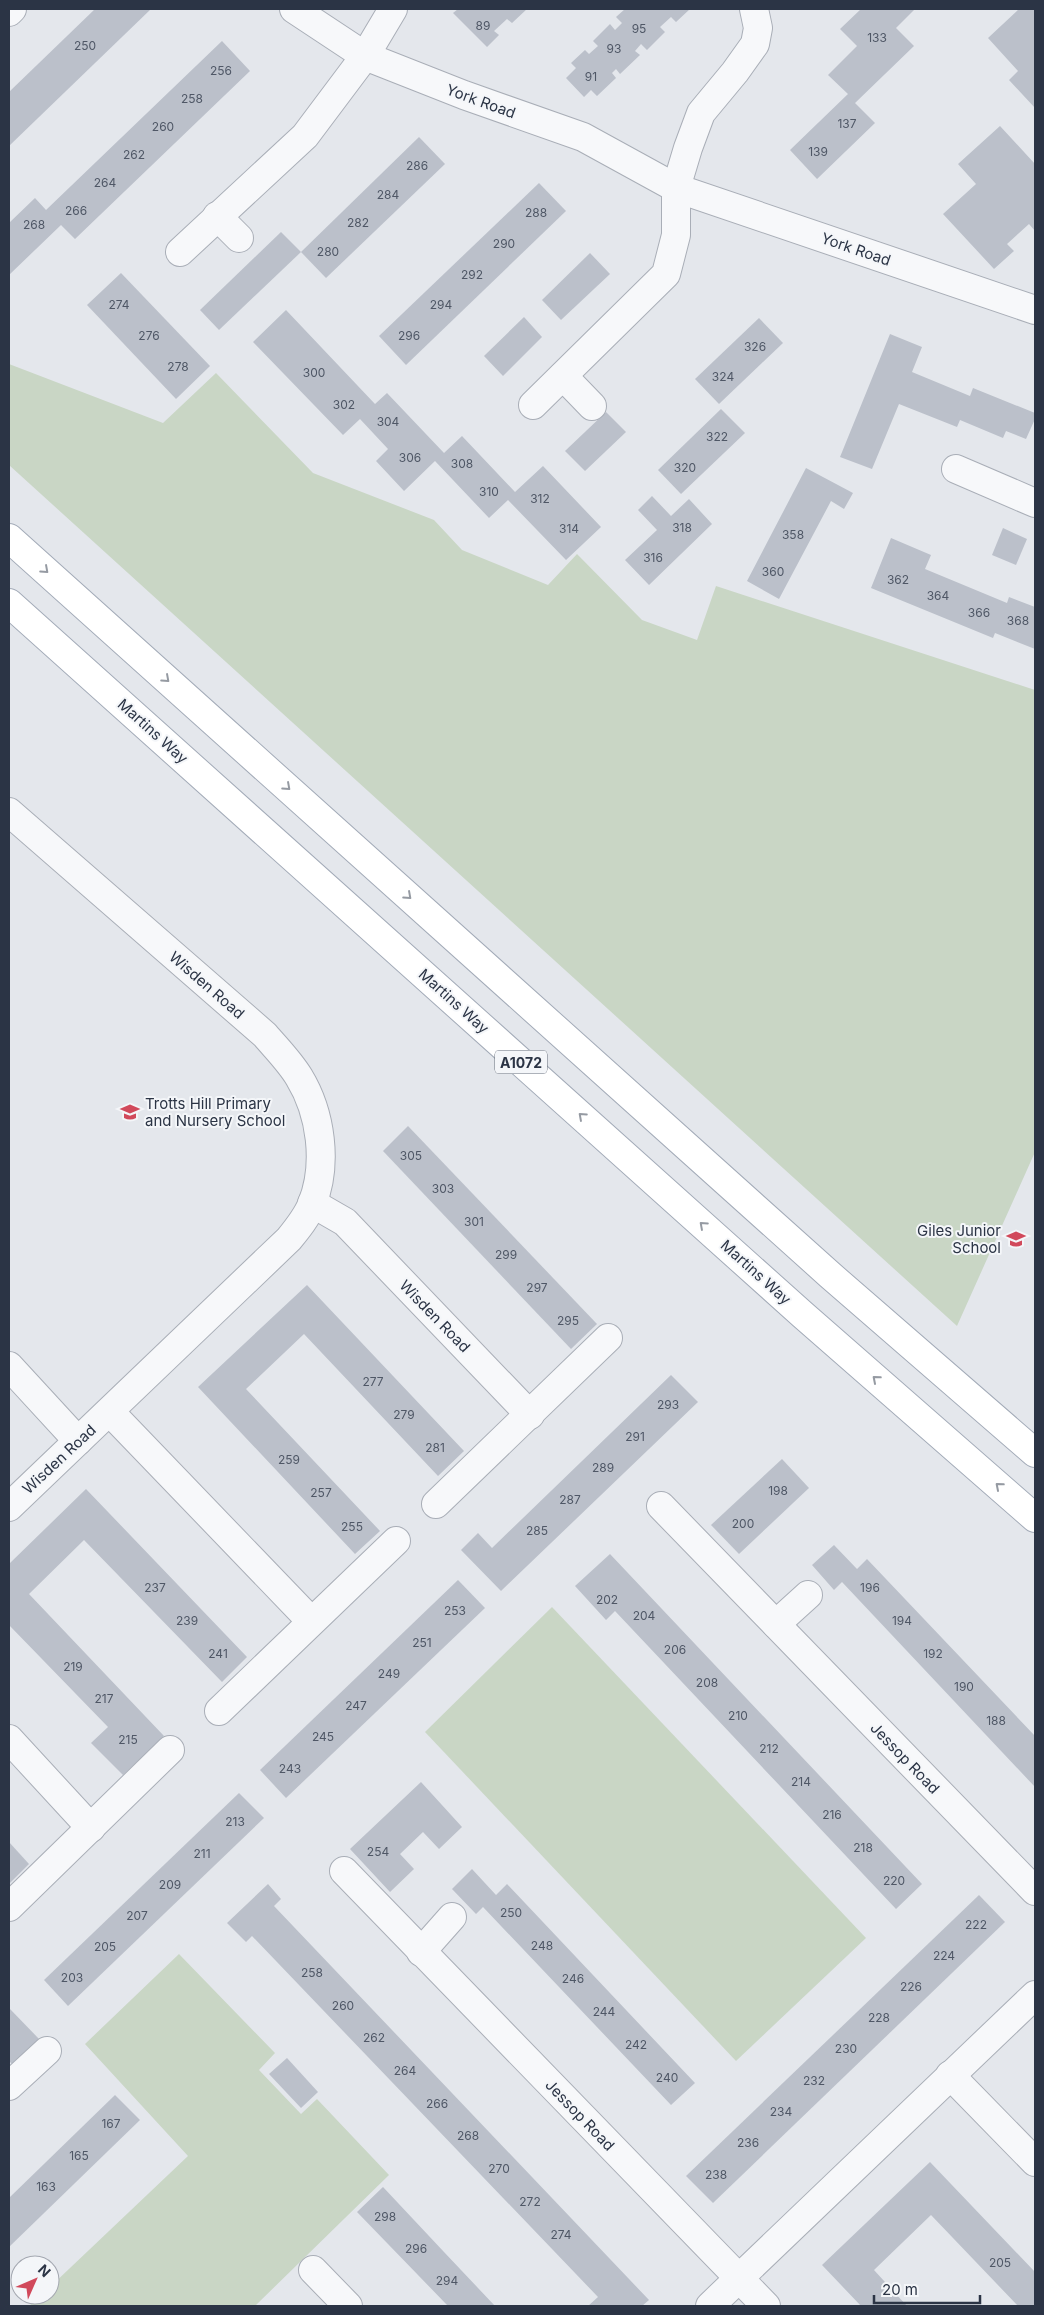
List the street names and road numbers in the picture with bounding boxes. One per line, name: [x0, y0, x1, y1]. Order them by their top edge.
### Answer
street label: York Road: [444, 80, 518, 122]
street label: York Road: [819, 228, 893, 270]
street label: Martins Way: [114, 694, 192, 768]
street label: Wisden Road: [165, 947, 249, 1023]
street label: Martins Way: [415, 964, 493, 1038]
road number: A1072: [495, 1050, 547, 1074]
street label: Martins Way: [717, 1235, 795, 1309]
street label: Wisden Road: [396, 1276, 474, 1356]
street label: Wisden Road: [18, 1420, 100, 1498]
street label: Jessop Road: [866, 1718, 944, 1798]
street label: Jessop Road: [541, 2075, 619, 2155]

